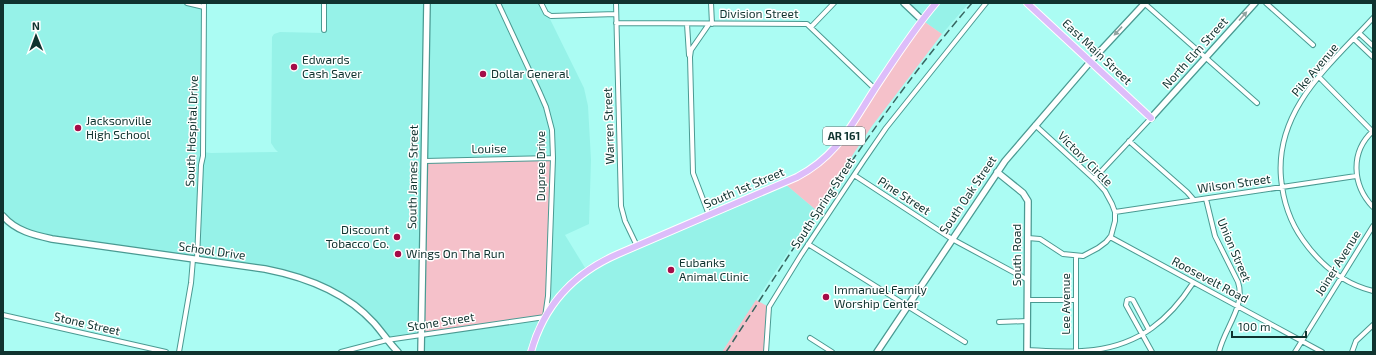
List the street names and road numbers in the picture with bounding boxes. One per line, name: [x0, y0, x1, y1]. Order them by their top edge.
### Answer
street label: Division Street: [719, 6, 799, 20]
street label: North Elm Street: [1159, 13, 1230, 91]
street label: East Main Street: [1060, 16, 1136, 87]
street label: Pike Avenue: [1288, 40, 1340, 99]
street label: South Hospital Drive: [182, 75, 200, 187]
street label: Warren Street: [600, 87, 616, 165]
street label: South James Street: [404, 124, 420, 229]
road number: AR 161: [823, 127, 865, 145]
street label: Victory Circle: [1055, 128, 1116, 189]
street label: Dupree Drive: [533, 131, 547, 201]
street label: Louise: [471, 141, 507, 155]
street label: South Oak Street: [936, 152, 999, 236]
street label: South Spring Street: [787, 154, 857, 251]
street label: South 1st Street: [701, 164, 786, 210]
street label: Wilson Street: [1196, 171, 1272, 195]
street label: Pine Street: [876, 173, 934, 217]
street label: Union Street: [1215, 216, 1255, 284]
street label: South Road: [1009, 224, 1023, 286]
street label: Joiner Avenue: [1311, 227, 1363, 298]
street label: School Drive: [178, 238, 247, 262]
street label: Roosevelt Road: [1170, 253, 1251, 305]
street label: Lee Avenue: [1058, 273, 1072, 335]
street label: Stone Street: [53, 309, 122, 338]
street label: Stone Street: [406, 309, 476, 333]

